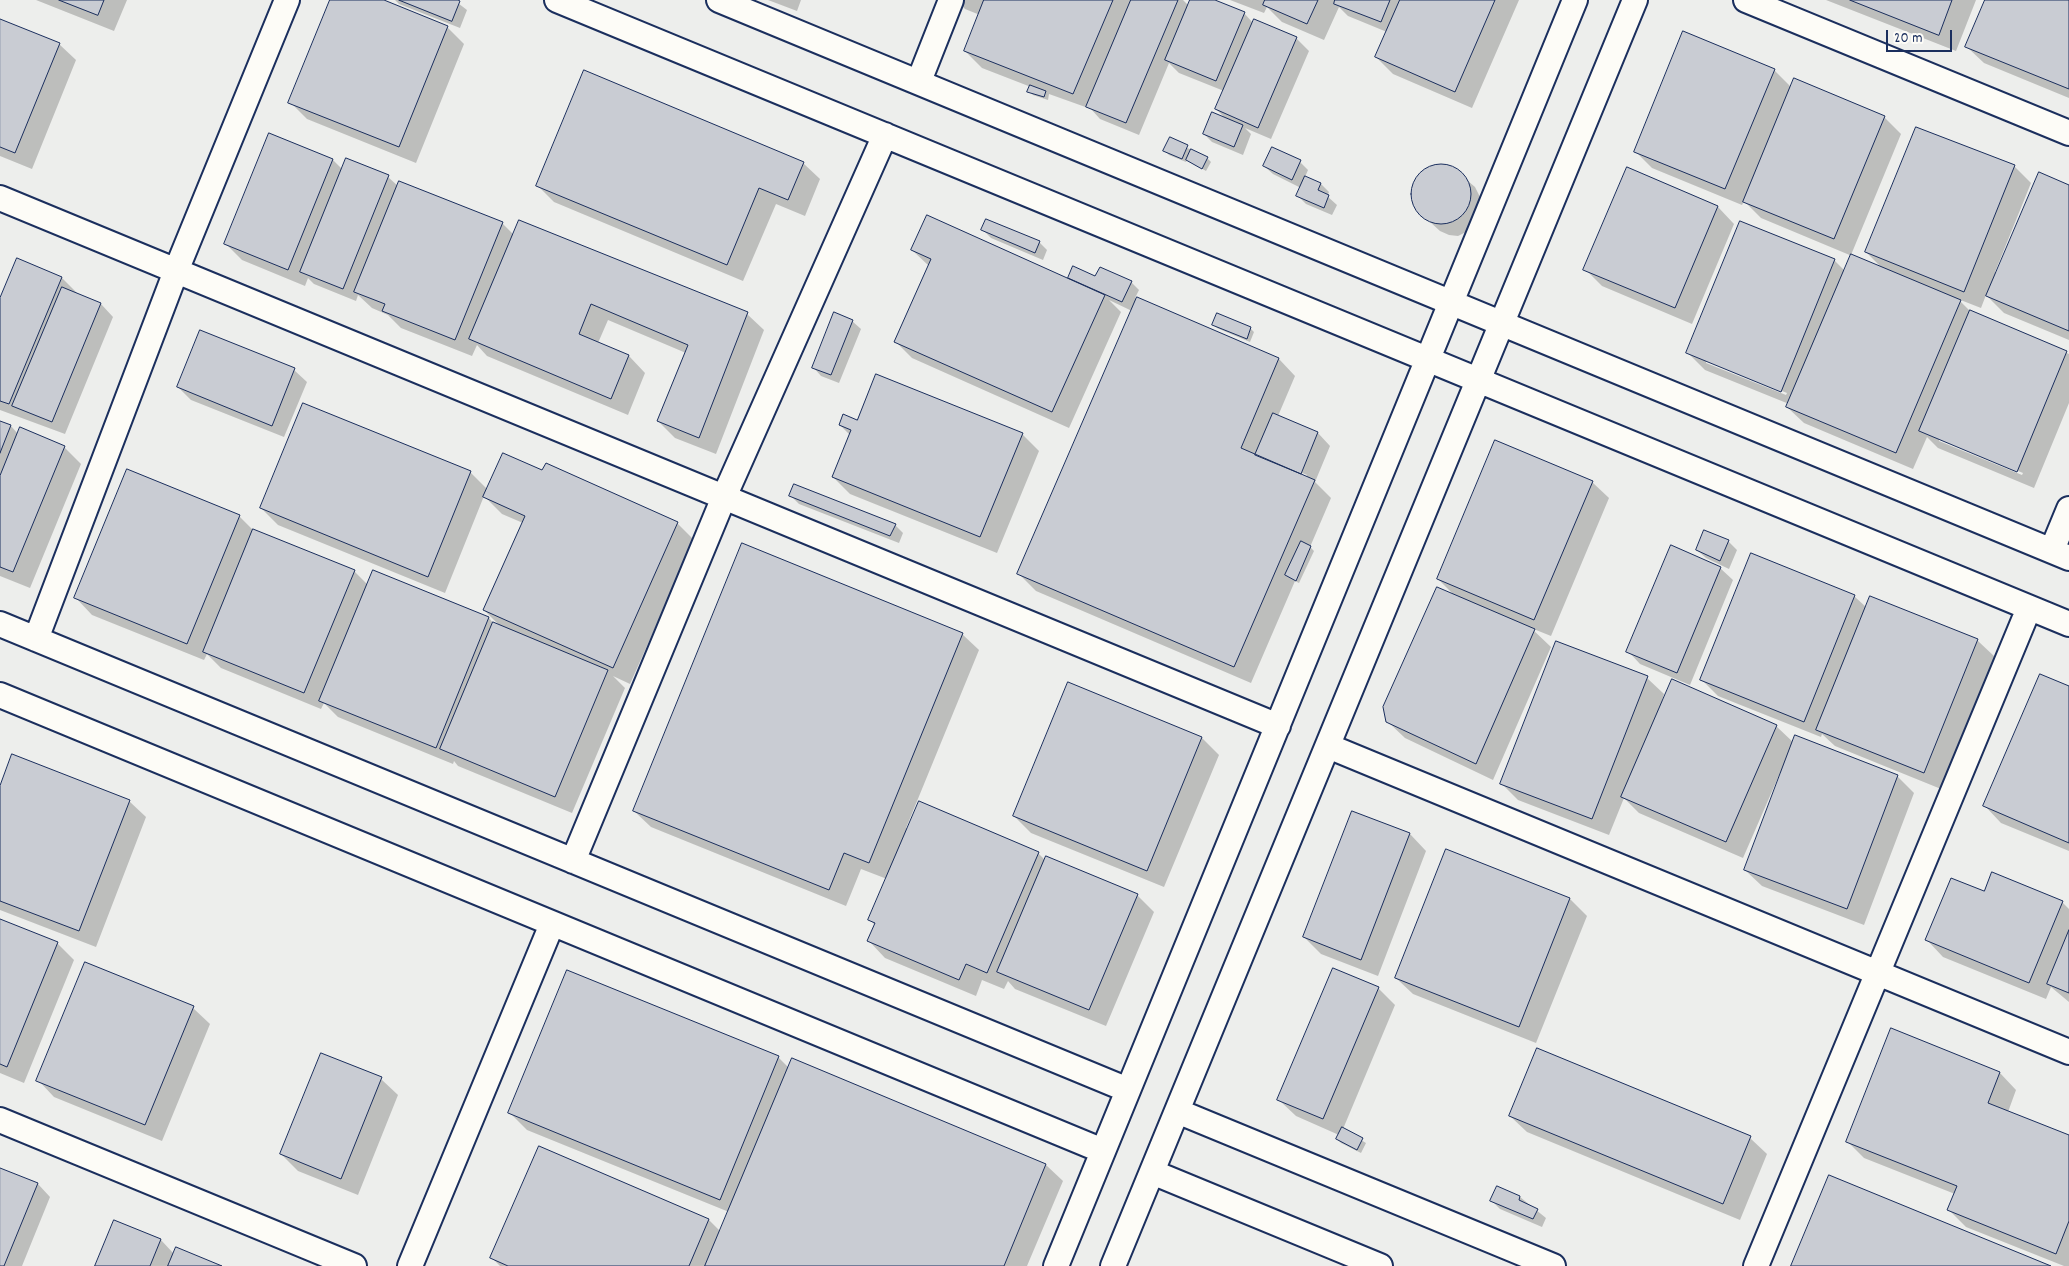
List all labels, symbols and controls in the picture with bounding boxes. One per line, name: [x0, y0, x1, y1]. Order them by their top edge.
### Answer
scale bar: [1889, 20, 1955, 52]
text: 20 m: [1894, 28, 1922, 50]

